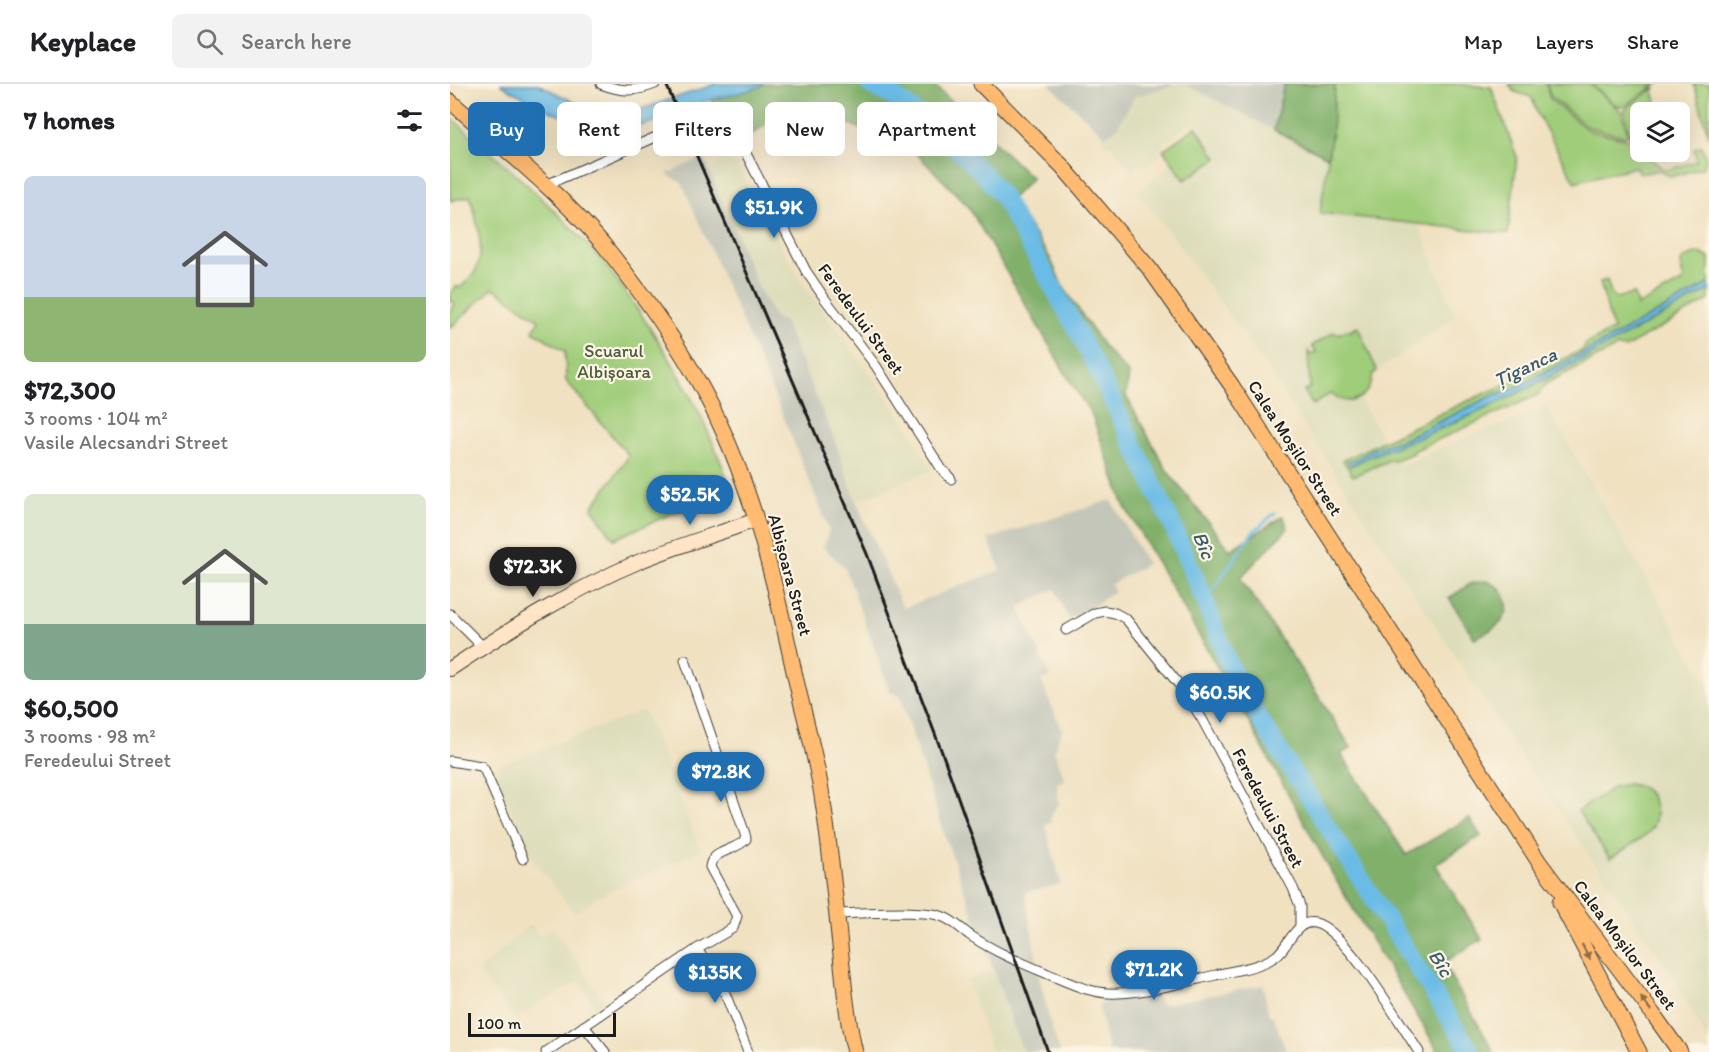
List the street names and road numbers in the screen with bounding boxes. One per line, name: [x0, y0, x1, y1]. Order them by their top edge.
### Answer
street label: Feredeului Street: [813, 259, 909, 379]
street label: Calea Moșilor Street: [1243, 376, 1347, 520]
street label: Albișoara Street: [763, 512, 817, 639]
street label: Feredeului Street: [1227, 744, 1309, 872]
street label: Calea Moșilor Street: [1569, 876, 1681, 1015]

